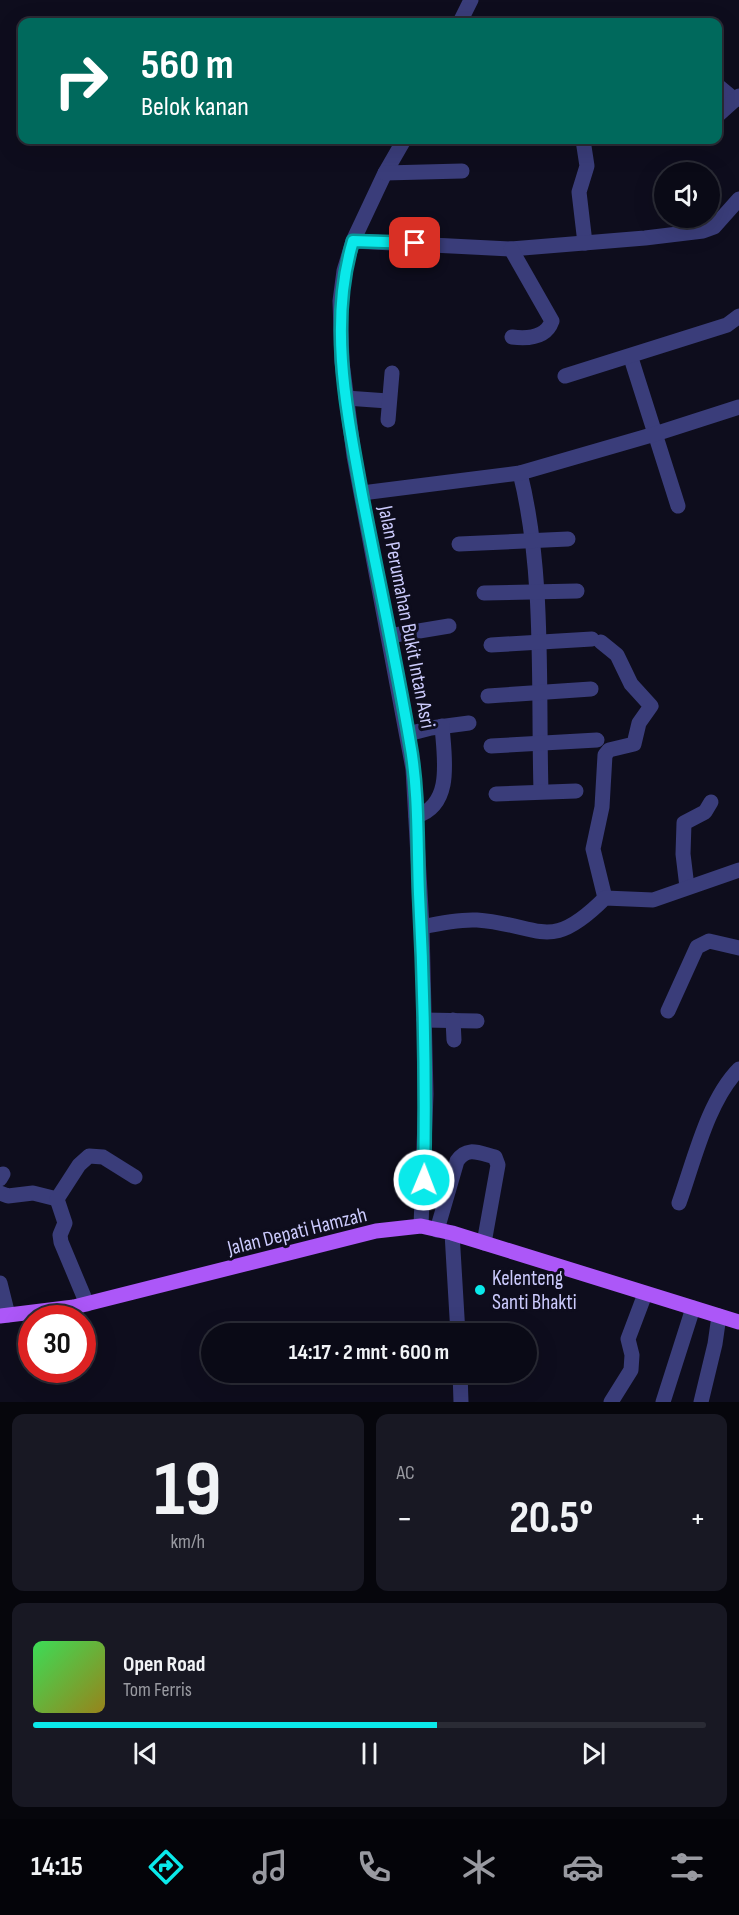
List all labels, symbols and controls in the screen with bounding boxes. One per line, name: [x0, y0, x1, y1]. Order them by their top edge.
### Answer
text: 560 m: [141, 40, 234, 91]
icon: right: [42, 42, 120, 120]
text: Belok kanan: [141, 91, 249, 123]
map controls: [654, 162, 720, 228]
button: sound: [654, 162, 720, 228]
pin: [389, 217, 440, 268]
icon: arrive: [398, 226, 431, 259]
street label: Jalan Perumahan Bukit Intan Asri: [372, 503, 440, 731]
position arrow: [392, 1148, 456, 1212]
street label: Jalan Depati Hamzah: [224, 1202, 369, 1261]
place label: Kelenteng Santi Bhakti: [492, 1266, 577, 1315]
marker: Kelenteng Santi Bhakti: [473, 1283, 487, 1297]
speed limit sign: 30: [18, 1305, 96, 1383]
text: 14:17 · 2 mnt · 600 m: [289, 1339, 449, 1366]
text: 19: [154, 1444, 222, 1537]
text: AC: [397, 1461, 415, 1485]
text: 20.5°: [509, 1491, 593, 1546]
text: −: [397, 1499, 413, 1539]
text: +: [690, 1499, 706, 1539]
text: km/h: [170, 1530, 205, 1554]
text: Open Road: [123, 1651, 205, 1678]
text: Tom Ferris: [123, 1678, 192, 1702]
icon: previous: [129, 1737, 162, 1770]
icon: pause: [353, 1737, 386, 1770]
icon: next: [577, 1737, 610, 1770]
icon: directions: [145, 1846, 187, 1888]
icon: music: [249, 1846, 291, 1888]
icon: phone: [353, 1846, 395, 1888]
icon: climate: [458, 1846, 500, 1888]
icon: car: [562, 1846, 604, 1888]
icon: filters: [666, 1846, 708, 1888]
text: 14:15: [31, 1851, 83, 1883]

